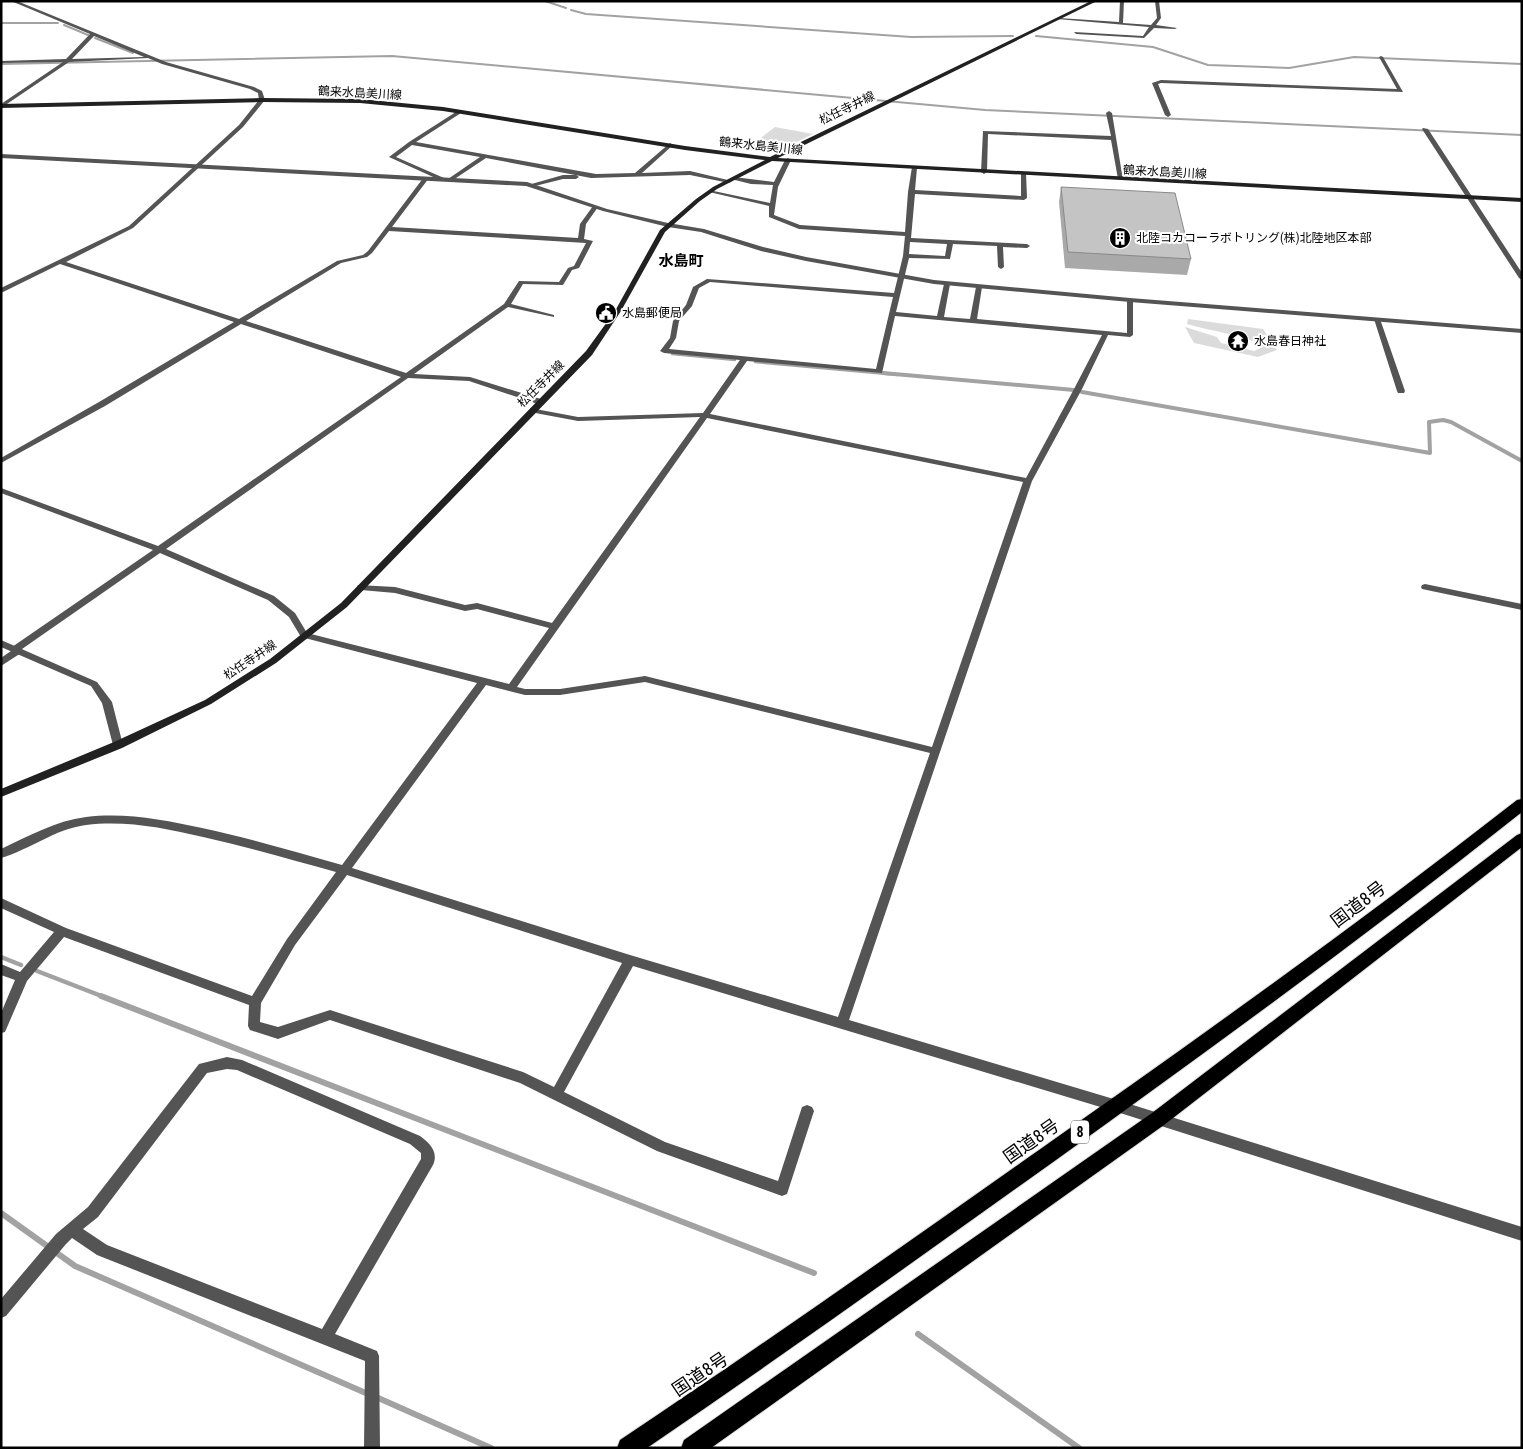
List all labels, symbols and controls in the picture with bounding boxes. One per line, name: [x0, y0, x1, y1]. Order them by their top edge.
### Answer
street label: 鶴来水島美川線: [318, 84, 402, 102]
street label: 松任寺井線: [817, 89, 877, 127]
street label: 鶴来水島美川線: [718, 135, 804, 157]
street label: 鶴来水島美川線: [1123, 163, 1207, 181]
building icon: 北陸コカコーラボトリング(株)北陸地区本部: [1108, 226, 1132, 250]
place label: 北陸コカコーラボトリング(株)北陸地区本部: [1136, 231, 1372, 245]
district label: 水島町: [658, 252, 704, 270]
public building icon: 水島郵便局: [594, 301, 618, 325]
place label: 水島郵便局: [622, 306, 682, 320]
temple icon: 水島春日神社: [1226, 329, 1250, 353]
place label: 水島春日神社: [1254, 334, 1326, 348]
street label: 松任寺井線: [515, 358, 567, 410]
street label: 松任寺井線: [221, 637, 279, 683]
street label: 国道8号: [1327, 877, 1389, 931]
street label: 国道8号: [999, 1114, 1063, 1168]
road number: 8: [1071, 1120, 1089, 1144]
street label: 国道8号: [668, 1348, 732, 1400]

